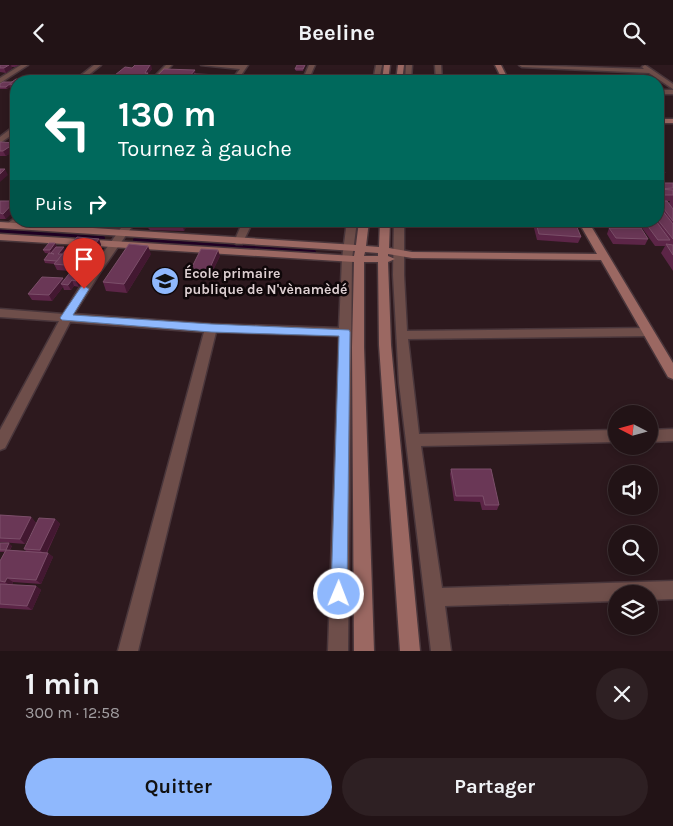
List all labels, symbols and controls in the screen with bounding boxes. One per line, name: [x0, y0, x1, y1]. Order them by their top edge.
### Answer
icon: back: [25, 19, 53, 47]
icon: search: [620, 19, 648, 47]
text: Beeline: [298, 20, 375, 46]
text: 130 m: [118, 94, 216, 135]
icon: left: [35, 95, 100, 160]
text: Tournez à gauche: [118, 136, 292, 162]
icon: right: [83, 190, 111, 218]
text: Puis: [35, 193, 73, 215]
pin: [63, 238, 105, 289]
icon: arrive: [70, 245, 98, 273]
place label: École primaire publique de N'vènamèdé: [184, 264, 347, 298]
school or university icon: École primaire publique de N'vènamèdé: [150, 266, 180, 296]
north arrow: [608, 405, 658, 455]
map controls: [608, 405, 658, 635]
button: sound: [608, 465, 658, 515]
button: search: [608, 525, 658, 575]
position arrow: [312, 567, 364, 619]
button: layers: [608, 585, 658, 635]
text: 1 min: [25, 666, 100, 702]
button: close: [596, 668, 648, 720]
text: 300 m · 12:58: [25, 703, 120, 722]
button: Quitter: [25, 758, 332, 816]
button: Partager: [342, 758, 648, 816]

